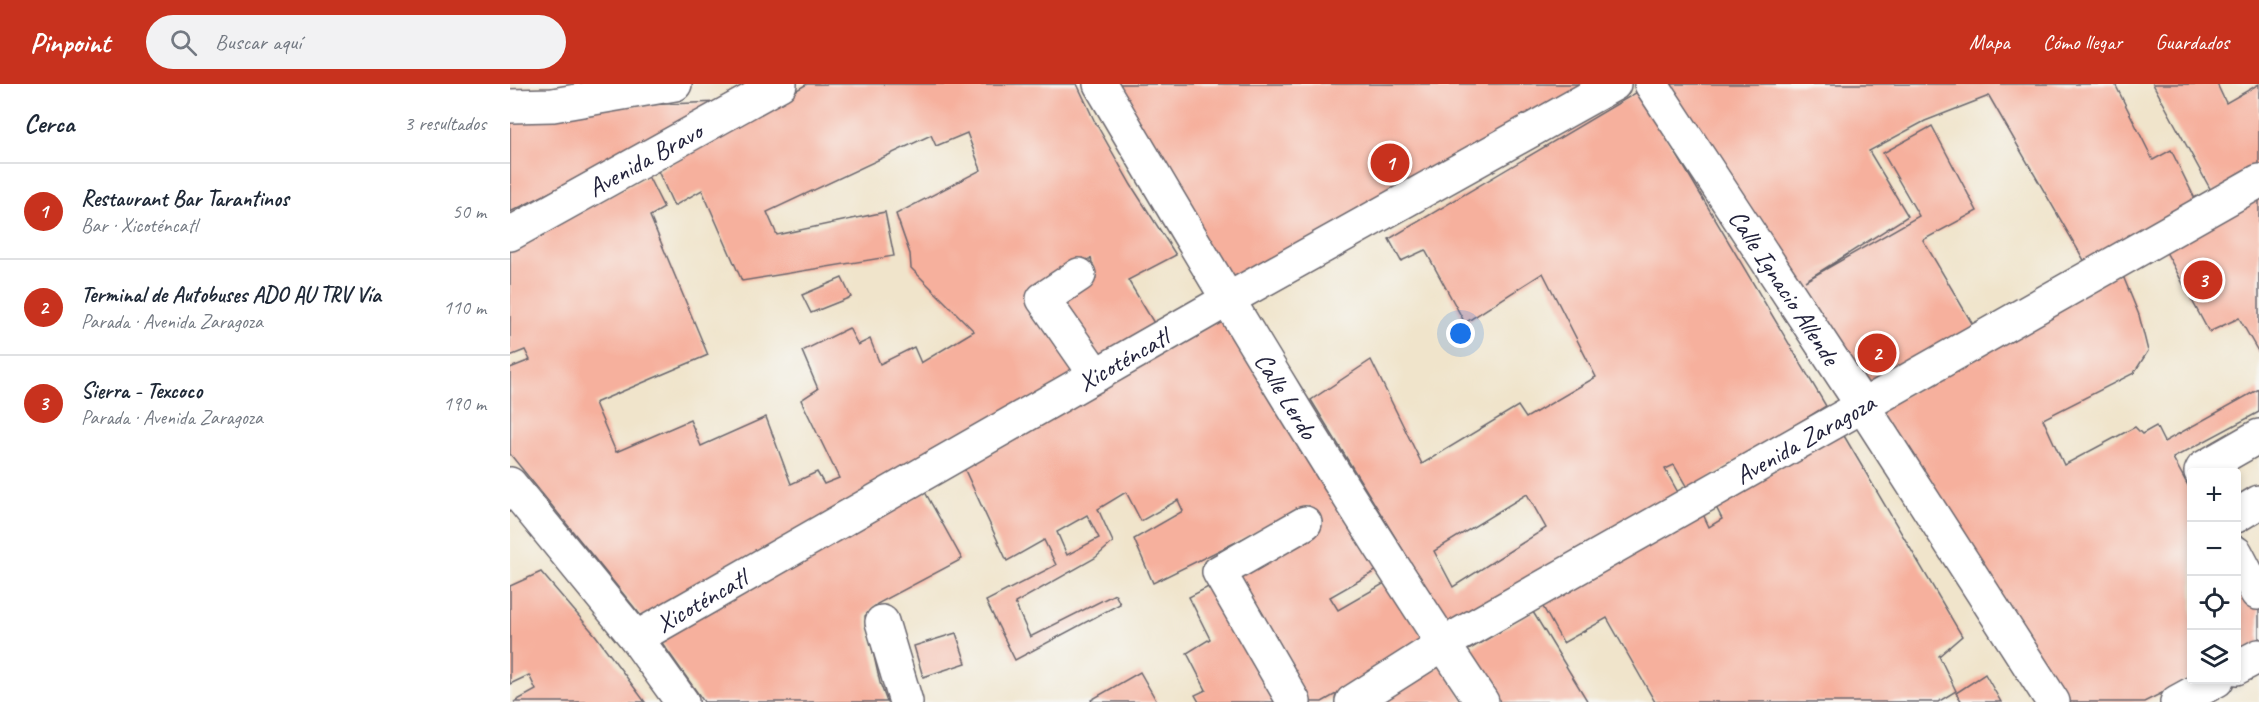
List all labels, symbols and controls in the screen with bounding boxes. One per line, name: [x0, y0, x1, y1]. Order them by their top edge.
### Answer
search box: [146, 15, 566, 69]
text: Pinpoint: [30, 25, 110, 60]
icon: search: [167, 26, 200, 59]
text: Buscar aquí: [215, 28, 301, 56]
text: Mapa: [1969, 29, 2010, 55]
text: Cómo llegar: [2043, 29, 2122, 55]
text: Guardados: [2155, 29, 2229, 55]
text: Cerca: [24, 107, 74, 140]
text: 3 resultados: [404, 111, 486, 136]
street label: Avenida Bravo: [582, 113, 710, 204]
pin: 1: [1370, 140, 1410, 185]
text: Restaurant Bar Tarantinos: [81, 185, 289, 213]
text: 1: [39, 199, 48, 224]
text: 50 m: [452, 199, 486, 224]
street label: Calle Ignacio Allende: [1721, 203, 1849, 373]
text: Bar · Xicoténcatl: [81, 213, 197, 238]
pin: 3: [2184, 258, 2222, 302]
text: Terminal de Autobuses ADO AU TRV Vía: [81, 281, 381, 309]
text: 2: [39, 295, 48, 320]
text: 110 m: [443, 295, 486, 320]
text: Parada · Avenida Zaragoza: [81, 309, 263, 334]
street label: Xicoténcatl: [1072, 318, 1178, 399]
your location: [1446, 319, 1475, 348]
pin: 2: [1858, 330, 1896, 376]
street label: Calle Lerdo: [1247, 346, 1326, 446]
text: Sierra - Texcoco: [81, 377, 202, 405]
street label: Avenida Zaragoza: [1729, 385, 1882, 492]
text: 3: [39, 391, 48, 416]
text: 190 m: [443, 391, 486, 416]
text: Parada · Avenida Zaragoza: [81, 405, 263, 430]
map controls: [2187, 468, 2241, 684]
button: +: [2187, 468, 2241, 522]
button: −: [2187, 522, 2241, 576]
street label: Xicoténcatl: [650, 559, 756, 640]
button: locate: [2187, 576, 2241, 630]
button: layers: [2187, 630, 2241, 684]

